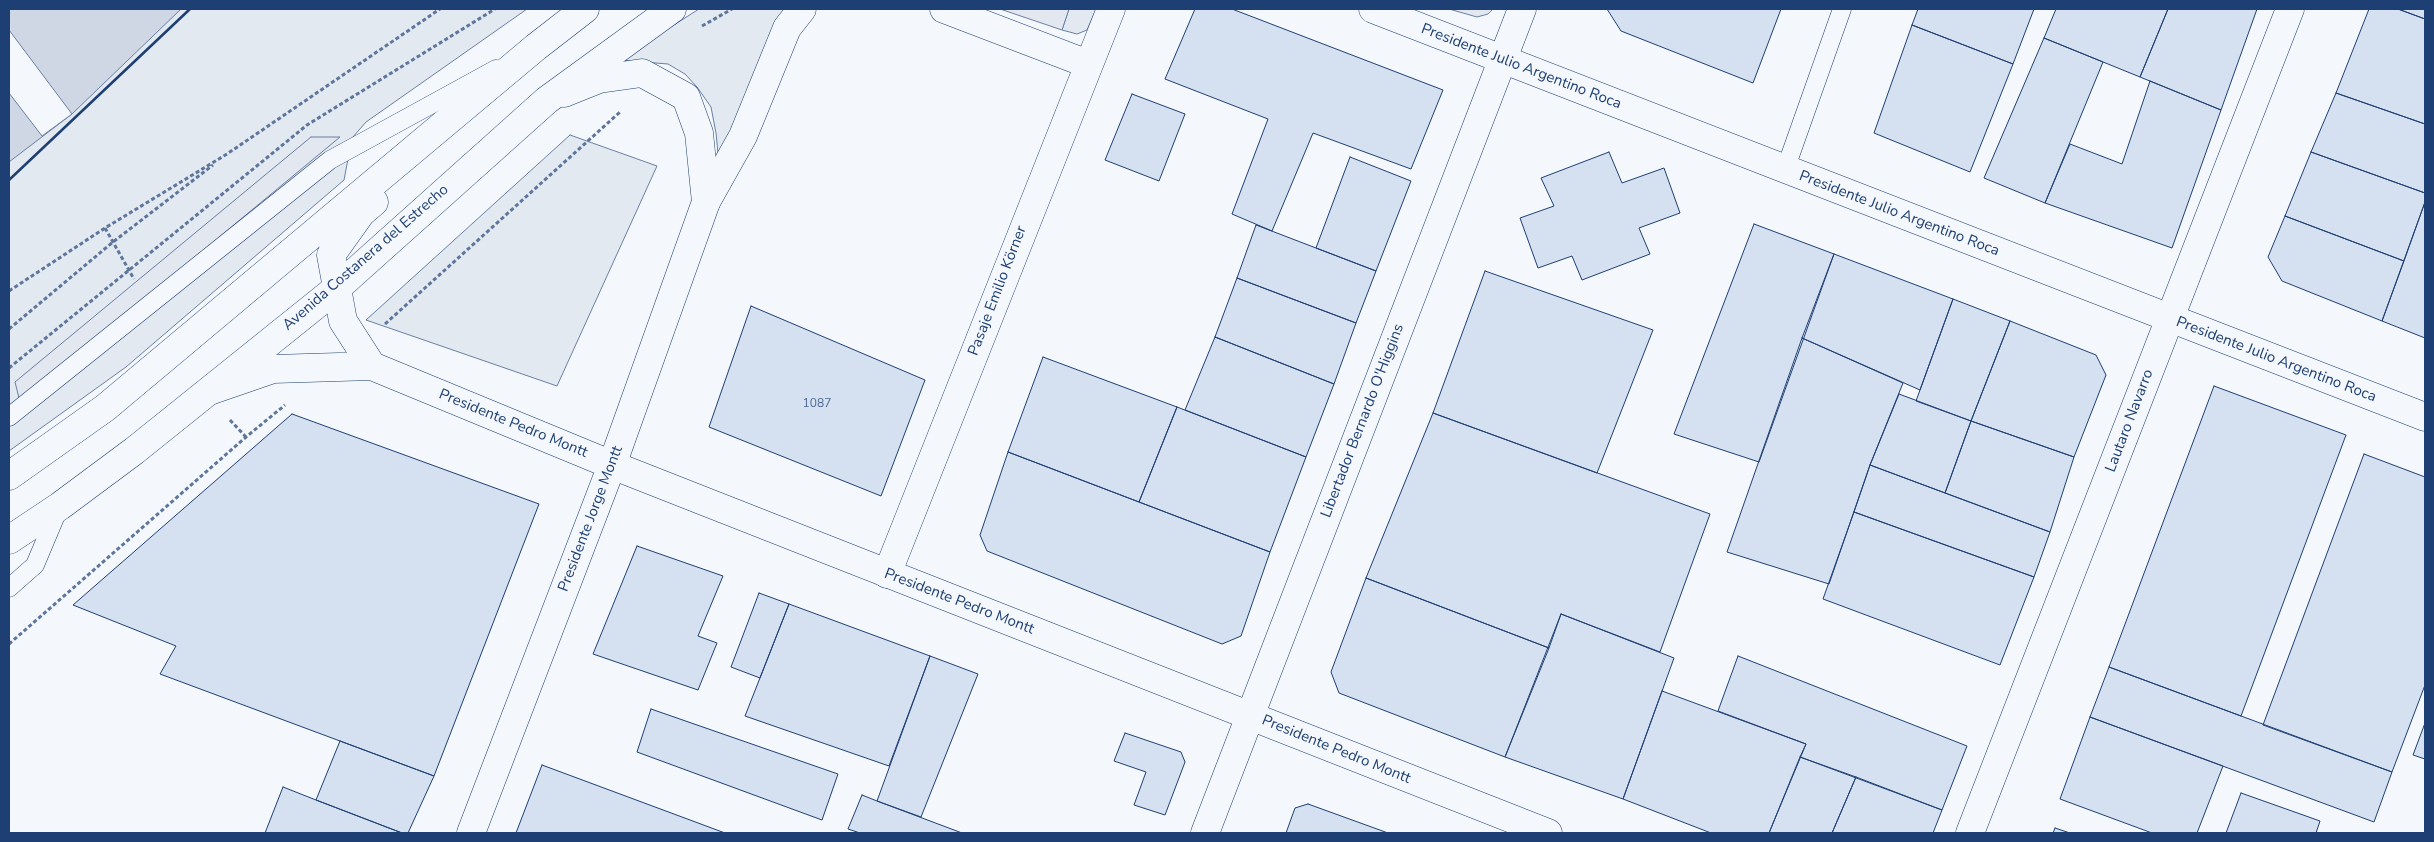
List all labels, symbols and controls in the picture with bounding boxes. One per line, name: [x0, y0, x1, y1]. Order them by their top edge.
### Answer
street label: Presidente Julio Argentino Roca: [1418, 20, 1624, 114]
street label: Presidente Julio Argentino Roca: [1796, 167, 2002, 261]
street label: Avenida Costanera del Estrecho: [279, 181, 453, 335]
street label: Pasaje Emilio Körner: [965, 224, 1031, 358]
street label: Presidente Julio Argentino Roca: [2173, 313, 2379, 407]
street label: Libertador Bernardo O'Higgins: [1318, 321, 1408, 521]
street label: Lautaro Navarro: [2102, 367, 2158, 475]
street label: Presidente Pedro Montt: [436, 386, 590, 462]
house number: 1087: [803, 397, 831, 411]
street label: Presidente Jorge Montt: [555, 444, 627, 594]
street label: Presidente Pedro Montt: [882, 565, 1036, 639]
street label: Presidente Pedro Montt: [1259, 712, 1413, 788]

